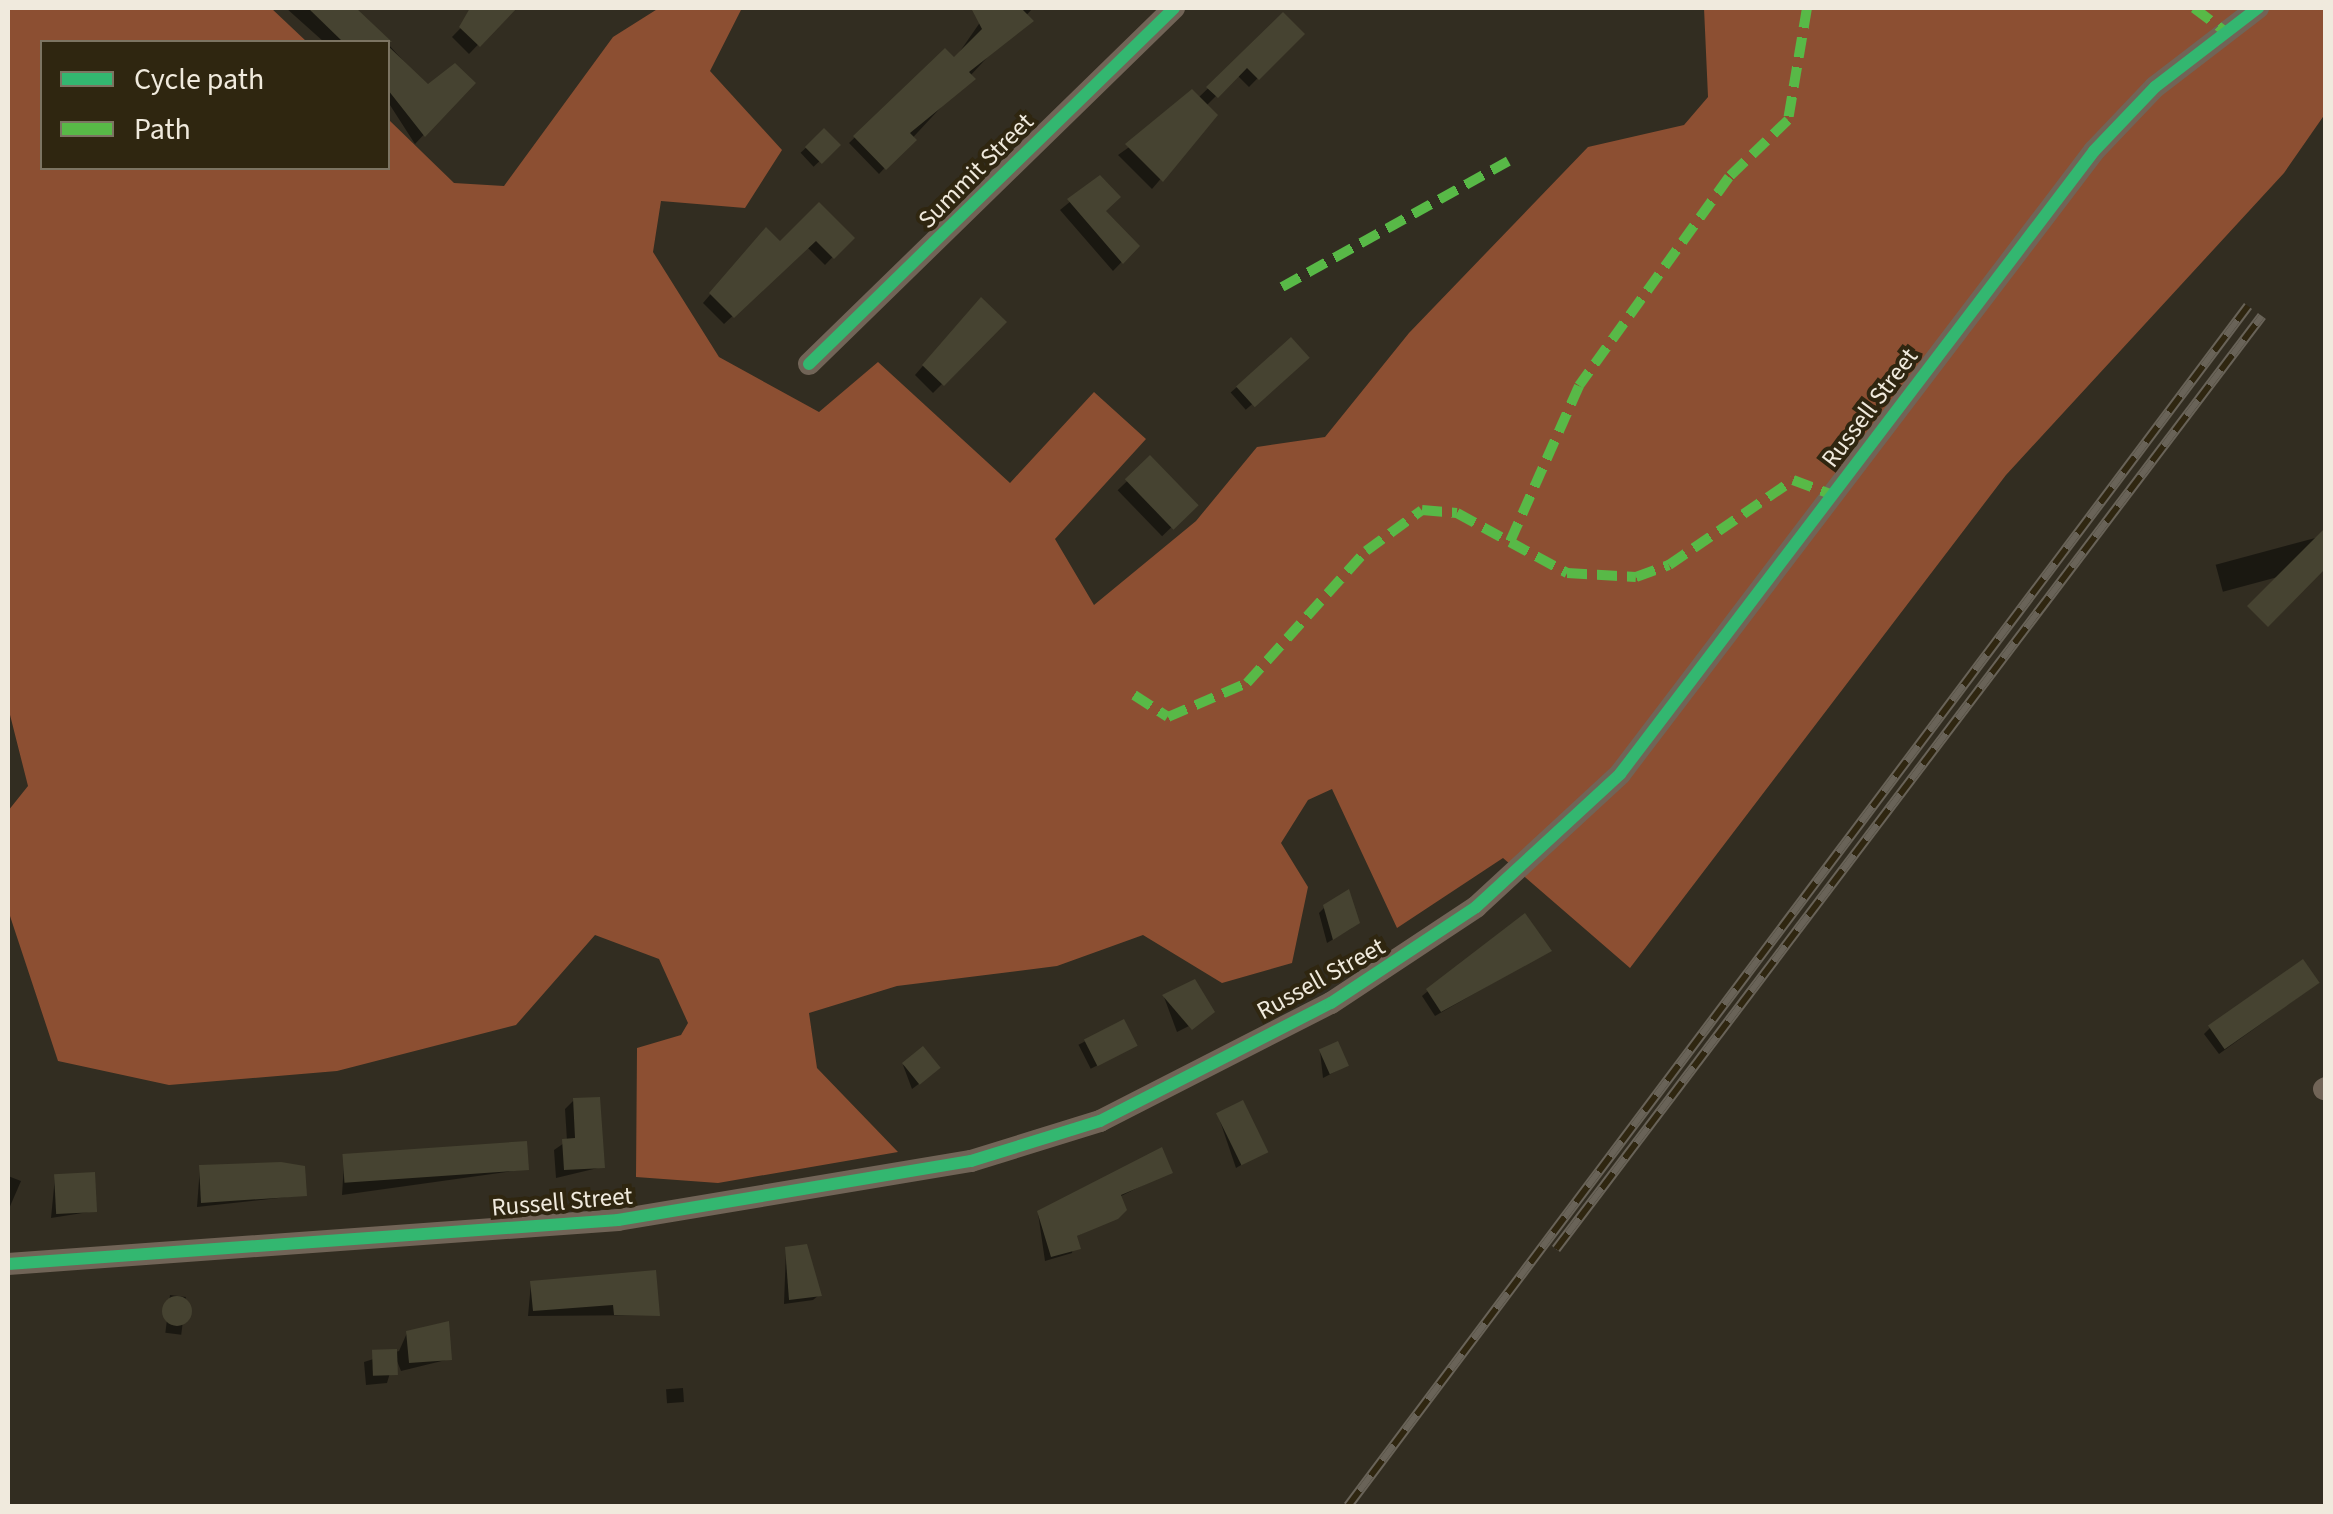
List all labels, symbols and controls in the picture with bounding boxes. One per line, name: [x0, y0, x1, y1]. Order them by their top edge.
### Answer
legend: [40, 40, 390, 170]
text: Cycle path: [134, 58, 264, 101]
street label: Summit Street: [912, 107, 1040, 235]
text: Path: [134, 108, 191, 151]
street label: Russell Street: [1815, 342, 1925, 474]
street label: Russell Street: [1252, 932, 1390, 1026]
street label: Russell Street: [490, 1181, 634, 1223]

